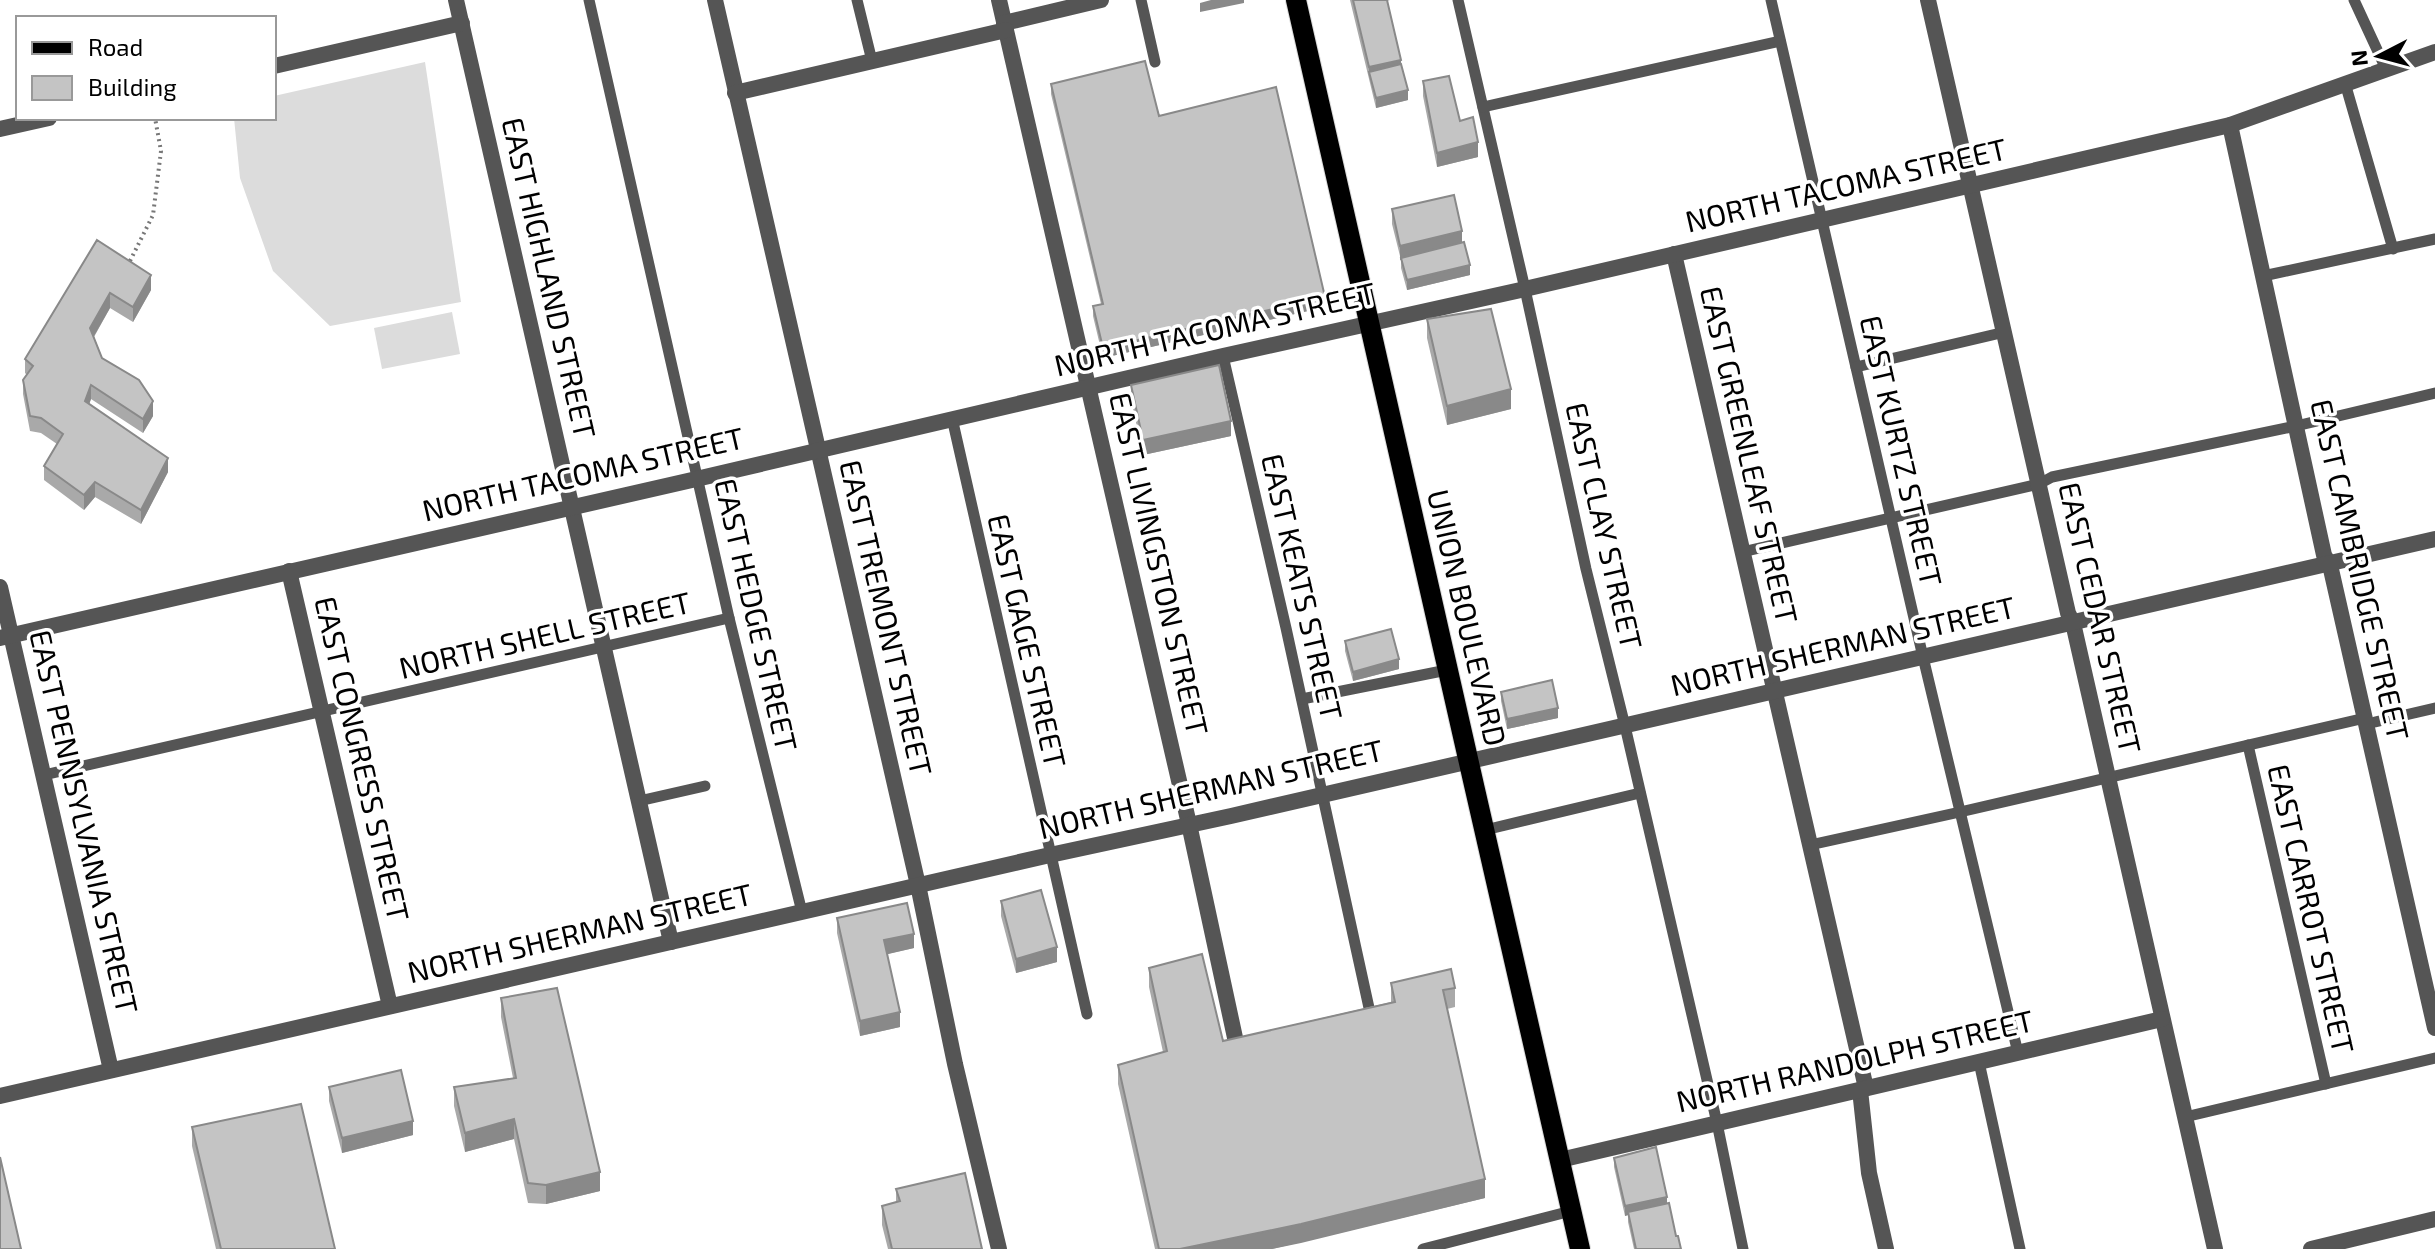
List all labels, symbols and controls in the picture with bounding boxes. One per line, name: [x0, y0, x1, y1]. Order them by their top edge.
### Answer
legend: [16, 16, 276, 120]
north arrow: [2339, 16, 2419, 96]
text: Road: [88, 32, 143, 61]
text: N: [2344, 49, 2372, 67]
text: Building: [88, 72, 177, 101]
street label: EAST HIGHLAND STREET: [495, 114, 604, 441]
street label: NORTH TACOMA STREET: [1681, 130, 2010, 239]
street label: NORTH TACOMA STREET: [1050, 274, 1379, 383]
street label: EAST GREENLEAF STREET: [1694, 282, 1806, 627]
street label: EAST KURTZ STREET: [1853, 312, 1951, 589]
street label: EAST LIVINGSTON STREET: [1103, 389, 1217, 738]
street label: EAST CAMBRIDGE STREET: [2304, 396, 2418, 744]
street label: EAST CLAY STREET: [1559, 399, 1651, 652]
street label: NORTH TACOMA STREET: [418, 419, 747, 528]
street label: EAST KEATS STREET: [1255, 450, 1351, 723]
street label: EAST TREMONT STREET: [833, 456, 941, 779]
street label: EAST HEDGE STREET: [708, 475, 806, 754]
street label: EAST CEDAR STREET: [2052, 478, 2150, 757]
street label: UNION BOULEVARD: [1421, 486, 1515, 749]
street label: EAST GAGE STREET: [981, 510, 1075, 771]
street label: NORTH SHELL STREET: [395, 583, 694, 685]
street label: NORTH SHERMAN STREET: [1667, 588, 2018, 702]
street label: EAST CONGRESS STREET: [308, 593, 418, 924]
street label: EAST PENNSYLVANIA STREET: [23, 626, 147, 1017]
street label: NORTH SHERMAN STREET: [1035, 731, 1386, 845]
street label: EAST CARROT STREET: [2261, 761, 2363, 1057]
street label: NORTH SHERMAN STREET: [404, 875, 755, 989]
street label: NORTH RANDOLPH STREET: [1672, 1001, 2037, 1119]

